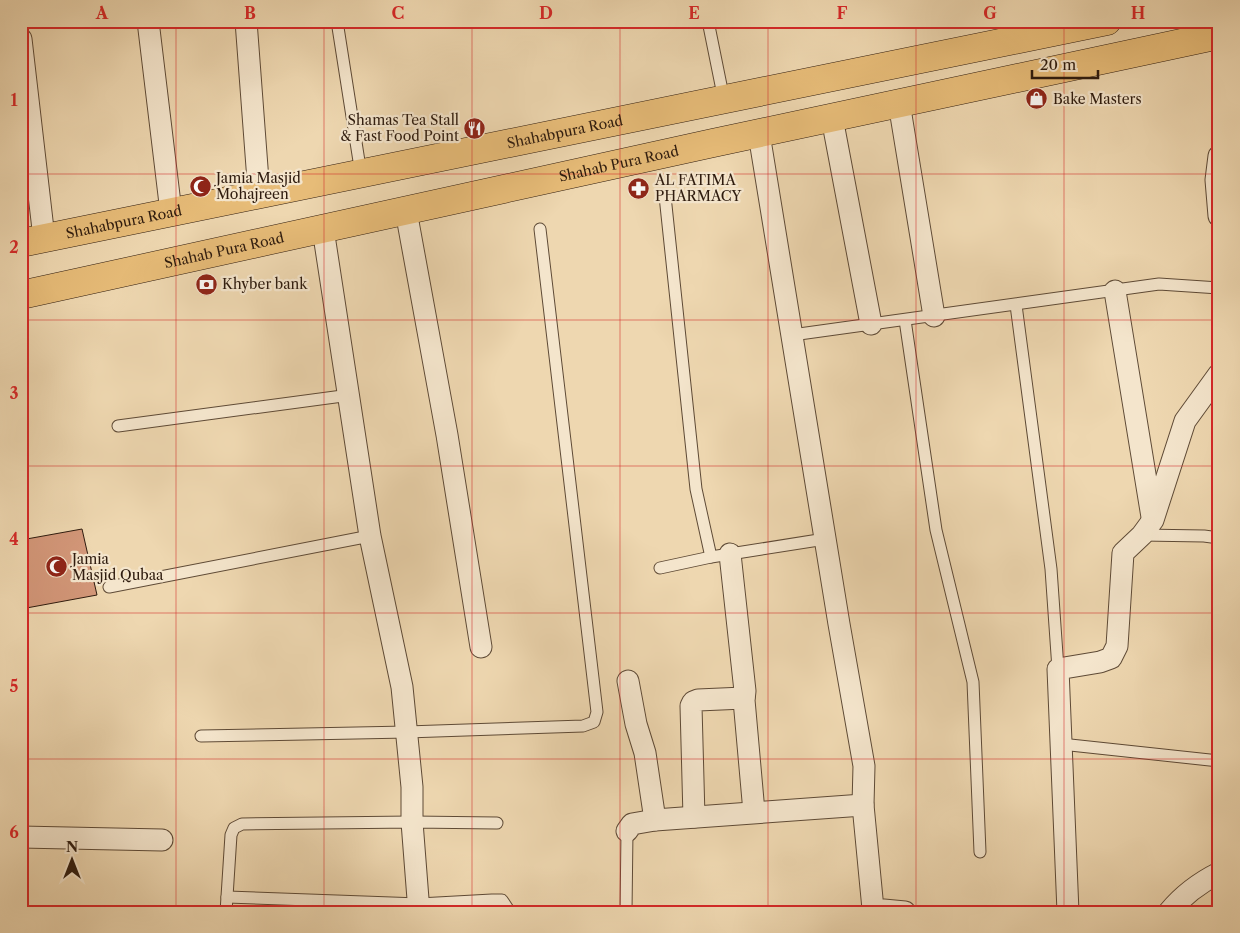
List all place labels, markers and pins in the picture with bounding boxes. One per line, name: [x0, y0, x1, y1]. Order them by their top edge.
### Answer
shop icon: Bake Masters: [1025, 87, 1049, 111]
place label: Bake Masters: [1053, 90, 1142, 108]
place label: Shamas Tea Stall & Fast Food Point: [340, 111, 459, 145]
restaurant icon: Shamas Tea Stall & Fast Food Point: [463, 116, 487, 140]
place label: Jamia Masjid Mohajreen: [214, 169, 301, 203]
place label: AL FATIMA PHARMACY: [654, 171, 743, 205]
mosque icon: Jamia Masjid Mohajreen: [188, 174, 212, 198]
pharmacy icon: AL FATIMA PHARMACY: [627, 176, 651, 200]
bank icon: Khyber bank: [194, 272, 218, 296]
place label: Khyber bank: [222, 275, 308, 293]
place label: Jamia Masjid Qubaa: [70, 550, 164, 584]
mosque icon: Jamia Masjid Qubaa: [44, 555, 68, 579]

